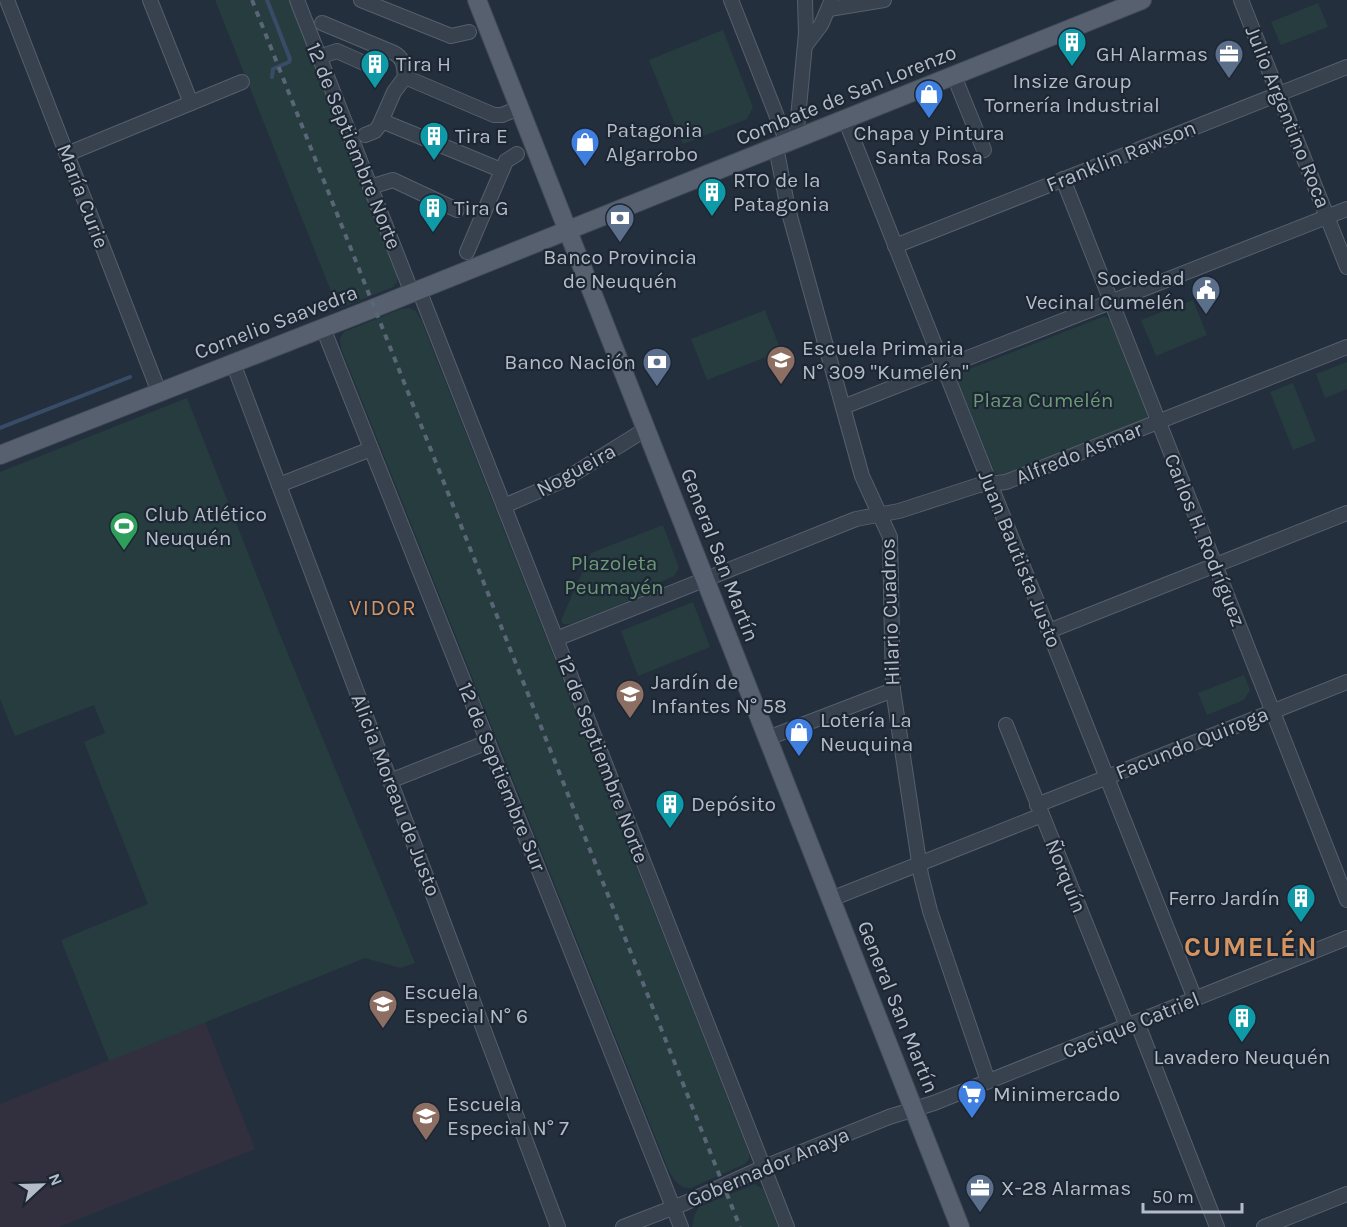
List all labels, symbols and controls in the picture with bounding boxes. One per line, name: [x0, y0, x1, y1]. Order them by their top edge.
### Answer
street label: Julio Argentino Roca: [1240, 22, 1336, 212]
building icon: Insize Group Tornería Industrial: [1056, 26, 1088, 68]
office icon: GH Alarmas: [1213, 38, 1245, 80]
street label: 12 de Septiembre Norte: [302, 39, 406, 253]
street label: Combate de San Lorenzo: [732, 40, 960, 150]
place label: GH Alarmas: [1096, 42, 1208, 66]
building icon: Tira H: [359, 48, 391, 90]
place label: Tira H: [396, 52, 451, 76]
place label: Insize Group Tornería Industrial: [984, 69, 1160, 117]
shop icon: Chapa y Pintura Santa Rosa: [913, 78, 945, 120]
street label: Franklin Rawson: [1043, 115, 1199, 197]
place label: Patagonia Algarrobo: [606, 118, 702, 166]
building icon: Tira E: [418, 120, 450, 162]
place label: Chapa y Pintura Santa Rosa: [853, 121, 1005, 169]
place label: Tira E: [455, 124, 508, 148]
shop icon: Patagonia Algarrobo: [569, 126, 601, 168]
street label: María Curie: [52, 140, 114, 252]
place label: RTO de la Patagonia: [733, 168, 829, 216]
building icon: RTO de la Patagonia: [696, 176, 728, 218]
building icon: Tira G: [417, 192, 449, 234]
place label: Tira G: [454, 196, 508, 220]
bank icon: Banco Provincia de Neuquén: [604, 202, 636, 244]
place label: Banco Provincia de Neuquén: [543, 245, 697, 293]
place label: Sociedad Vecinal Cumelén: [1026, 266, 1185, 314]
public building icon: Sociedad Vecinal Cumelén: [1190, 274, 1222, 316]
street label: Cornelio Saavedra: [191, 280, 361, 364]
place label: Escuela Primaria N° 309 "Kumelén": [802, 336, 969, 384]
school or university icon: Escuela Primaria N° 309 "Kumelén": [765, 344, 797, 386]
bank icon: Banco Nación: [641, 346, 673, 388]
place label: Banco Nación: [504, 350, 636, 374]
park label: Plaza Cumelén: [973, 388, 1113, 412]
street label: Alfredo Asmar: [1012, 417, 1146, 489]
street label: Nogueira: [532, 439, 620, 501]
street label: Carlos H. Rodríguez: [1159, 450, 1251, 630]
street label: General San Martín: [676, 465, 764, 645]
street label: Juan Bautista Justo: [973, 467, 1067, 651]
place label: Club Atlético Neuquén: [145, 502, 267, 550]
sports icon: Club Atlético Neuquén: [108, 510, 140, 552]
street label: Hilario Cuadros: [875, 538, 905, 686]
park label: Plazoleta Peumayén: [564, 551, 664, 599]
district label: VIDOR: [349, 595, 417, 621]
street label: 12 de Septiembre Norte: [552, 652, 654, 866]
place label: Jardín de Infantes N° 58: [651, 670, 787, 718]
school or university icon: Jardín de Infantes N° 58: [614, 678, 646, 720]
street label: 12 de Septiembre Sur: [453, 679, 551, 875]
street label: Alicia Moreau de Justo: [346, 691, 446, 899]
street label: Facundo Quiroga: [1112, 701, 1272, 785]
place label: Lotería La Neuquina: [820, 708, 913, 756]
shop icon: Lotería La Neuquina: [783, 716, 815, 758]
building icon: Depósito: [654, 788, 686, 830]
place label: Depósito: [691, 792, 776, 816]
street label: Ñorquín: [1040, 836, 1092, 916]
building icon: Ferro Jardín: [1285, 882, 1317, 924]
place label: Ferro Jardín: [1168, 886, 1280, 910]
street label: General San Martín: [853, 917, 943, 1097]
district label: CUMELÉN: [1184, 929, 1318, 963]
place label: Escuela Especial N° 6: [404, 980, 528, 1028]
street label: Cacique Catriel: [1059, 987, 1203, 1063]
school or university icon: Escuela Especial N° 6: [367, 988, 399, 1030]
building icon: Lavadero Neuquén: [1226, 1002, 1258, 1044]
place label: Lavadero Neuquén: [1153, 1045, 1331, 1069]
supermarket icon: Minimercado: [956, 1078, 988, 1120]
place label: Minimercado: [993, 1082, 1120, 1106]
place label: Escuela Especial N° 7: [447, 1092, 569, 1140]
school or university icon: Escuela Especial N° 7: [410, 1100, 442, 1142]
street label: Gobernador Anaya: [683, 1122, 853, 1212]
north arrow: [12, 1155, 72, 1215]
text: N: [44, 1171, 66, 1188]
office icon: X-28 Alarmas: [964, 1172, 996, 1214]
place label: X-28 Alarmas: [1001, 1176, 1131, 1200]
scale bar: [1143, 1176, 1242, 1214]
text: 50 m: [1152, 1186, 1194, 1208]

